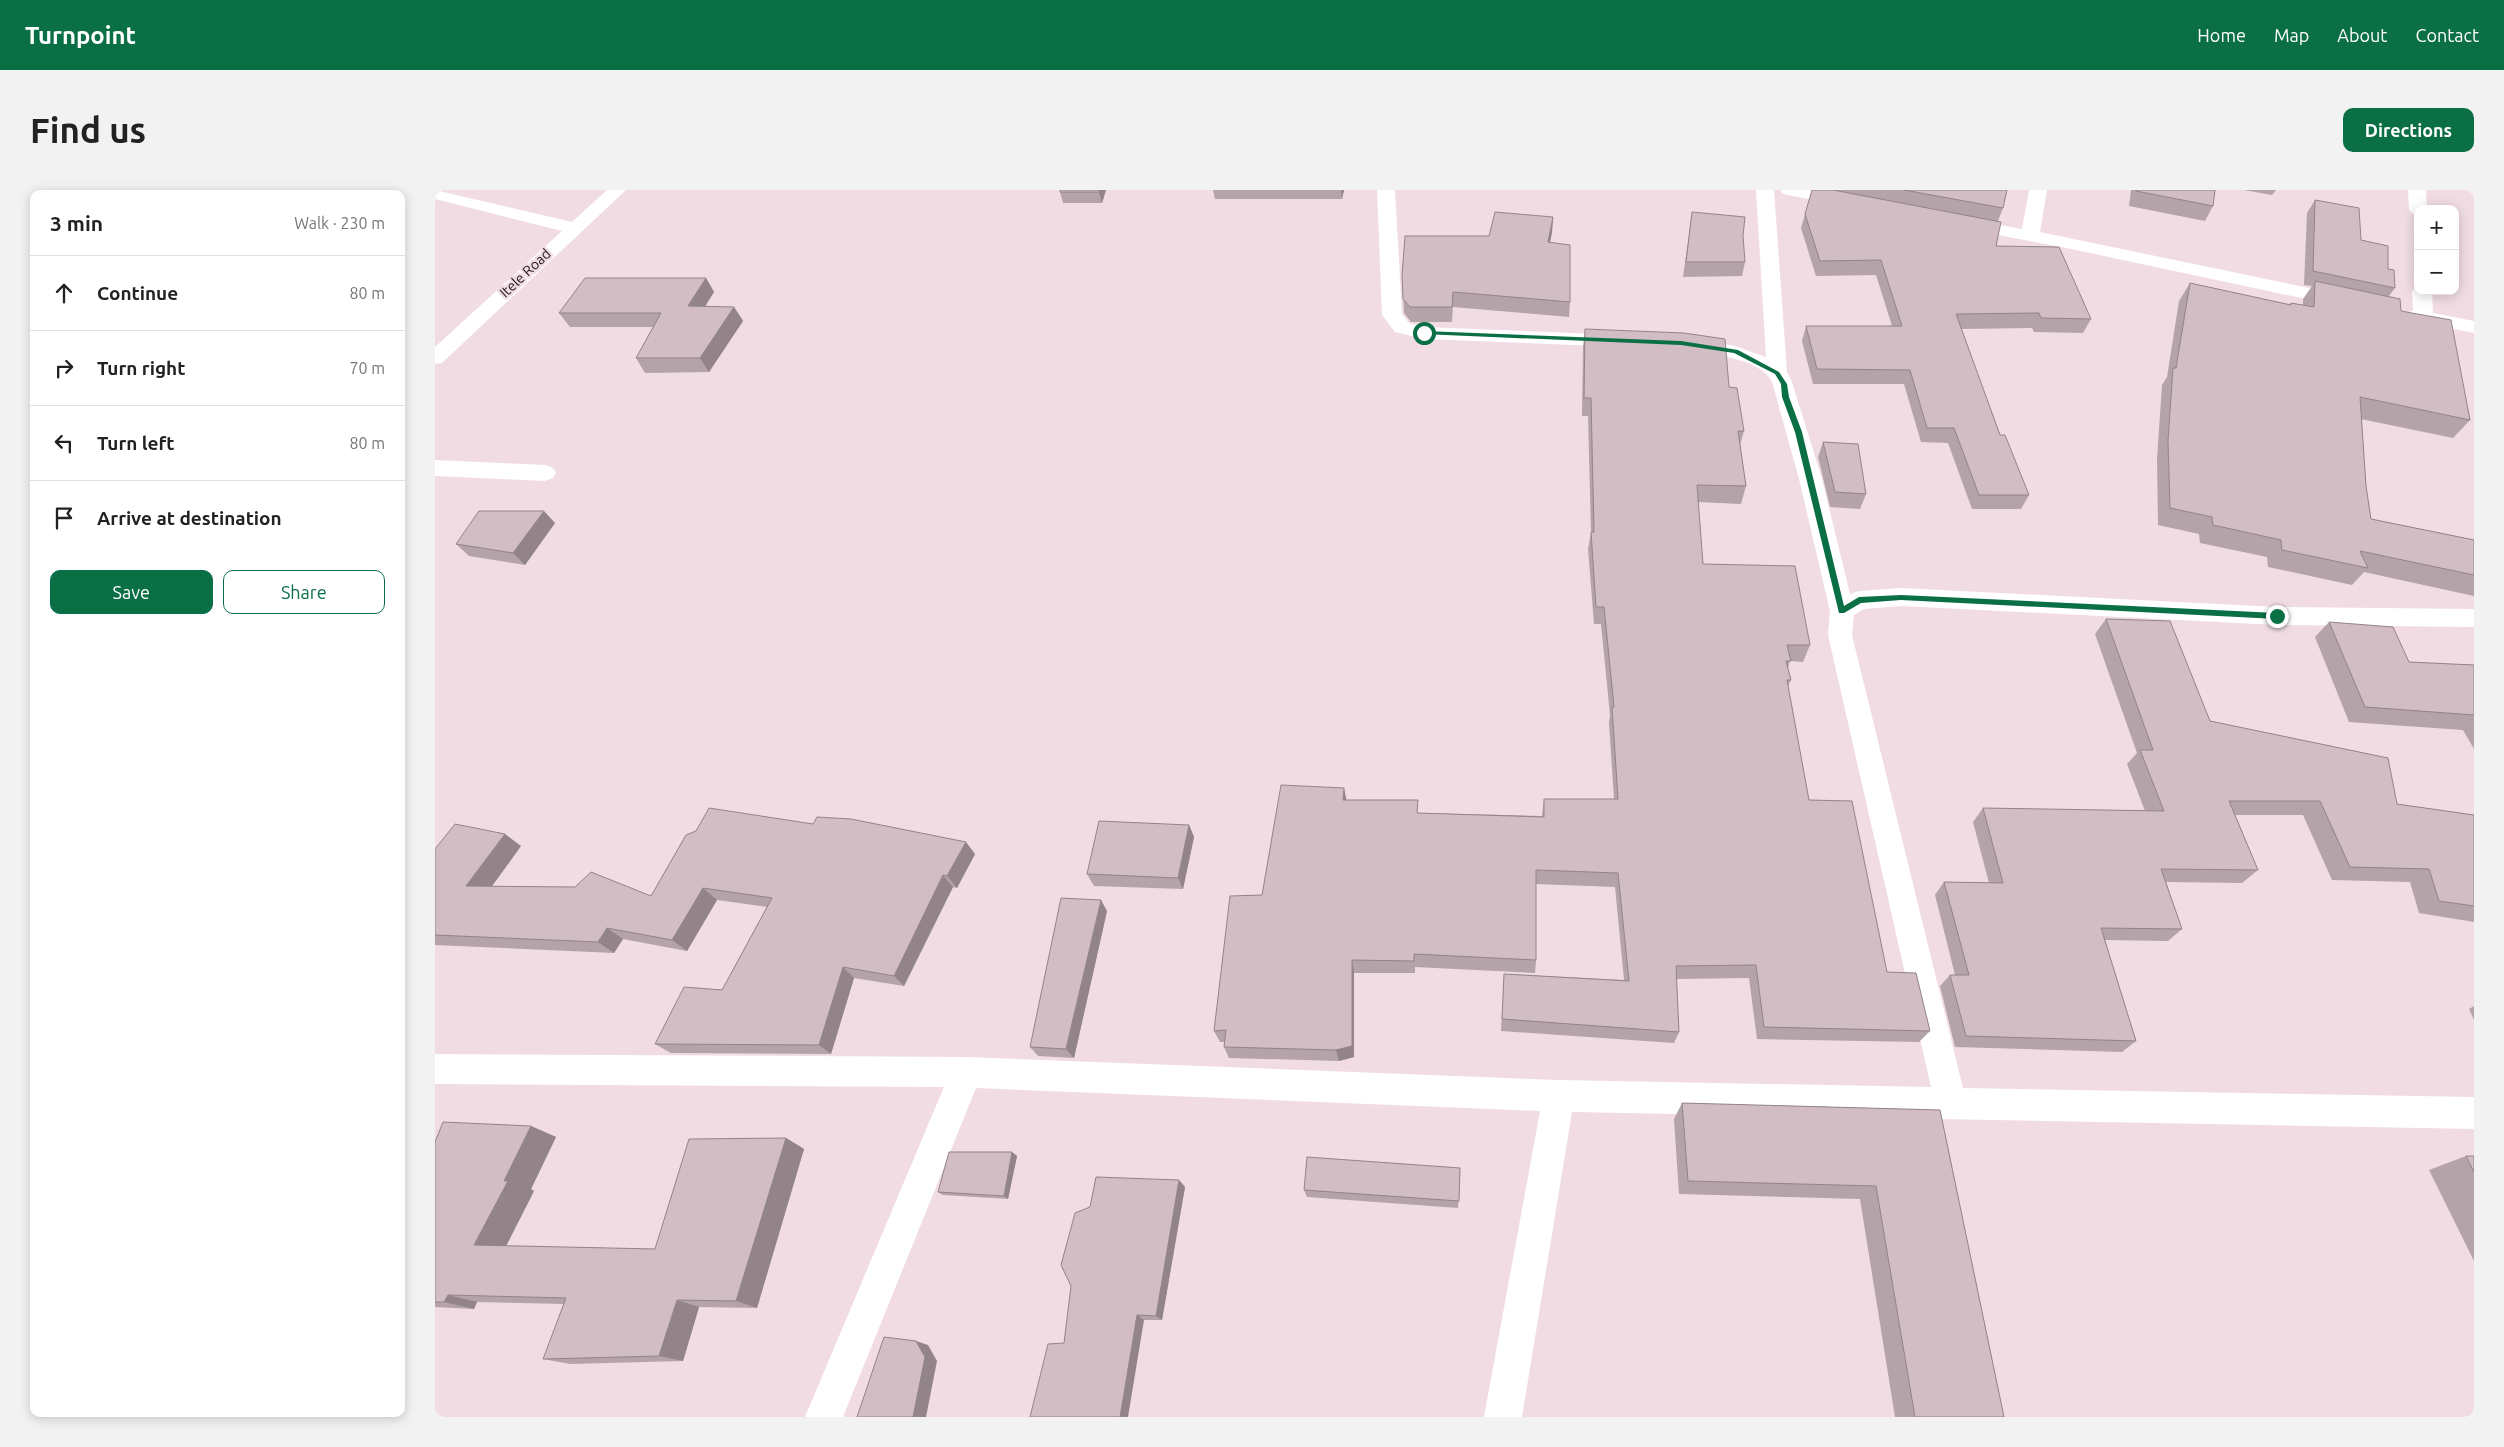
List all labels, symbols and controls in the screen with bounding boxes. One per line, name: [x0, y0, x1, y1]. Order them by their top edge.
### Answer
text: Turnpoint: [25, 22, 136, 49]
text: Home: [2197, 25, 2246, 45]
text: Map: [2274, 25, 2309, 45]
text: About: [2337, 25, 2387, 45]
text: Contact: [2415, 25, 2479, 45]
button: Directions: [2343, 108, 2474, 152]
text: Find us: [30, 110, 146, 150]
map controls: [2414, 205, 2459, 295]
button: +: [2414, 205, 2459, 250]
text: 3 min: [50, 211, 103, 235]
text: Walk · 230 m: [294, 214, 385, 232]
street label: Itele Road: [496, 245, 554, 301]
button: −: [2414, 250, 2459, 295]
icon: ahead: [50, 279, 78, 307]
text: Continue: [97, 282, 178, 304]
text: 80 m: [349, 284, 385, 302]
route start: [1413, 322, 1436, 345]
icon: right: [50, 354, 78, 382]
text: Turn right: [97, 357, 185, 379]
text: 70 m: [349, 359, 385, 377]
icon: left: [50, 429, 78, 457]
text: Turn left: [97, 432, 175, 454]
text: 80 m: [349, 434, 385, 452]
icon: arrive: [50, 504, 78, 532]
text: Arrive at destination: [97, 507, 282, 529]
button: Save: [50, 570, 213, 614]
button: Share: [223, 570, 385, 614]
route end: [2266, 605, 2289, 628]

